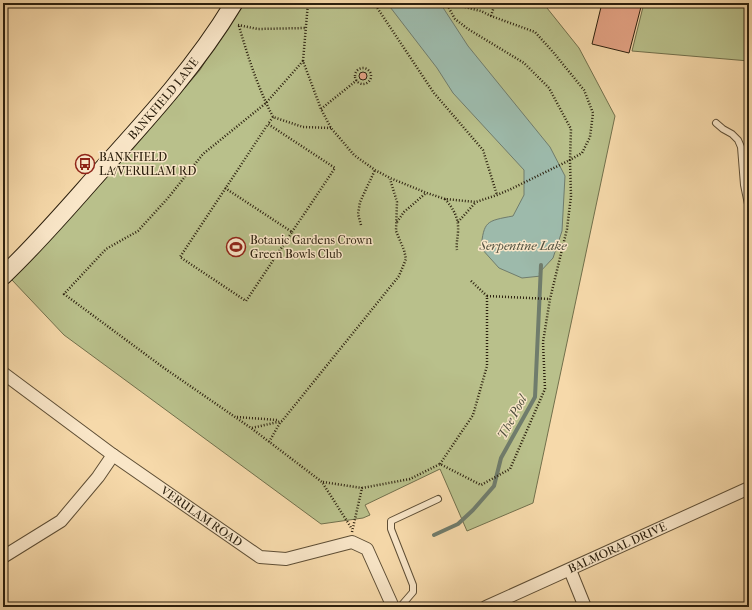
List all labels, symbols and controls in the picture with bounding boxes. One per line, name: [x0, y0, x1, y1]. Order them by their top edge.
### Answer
street label: BANKFIELD LANE: [125, 55, 201, 143]
place label: BANKFIELD LA/VERULAM RD: [99, 150, 197, 178]
bus stop icon: BANKFIELD LA/VERULAM RD: [74, 153, 96, 175]
place label: Botanic Gardens Crown Green Bowls Club: [250, 233, 372, 261]
sports icon: Botanic Gardens Crown Green Bowls Club: [225, 236, 247, 258]
water label: Serpentine Lake: [478, 238, 567, 253]
water label: The Pool: [494, 391, 531, 441]
street label: VERULAM ROAD: [157, 483, 245, 550]
street label: BALMORAL DRIVE: [566, 519, 669, 576]

